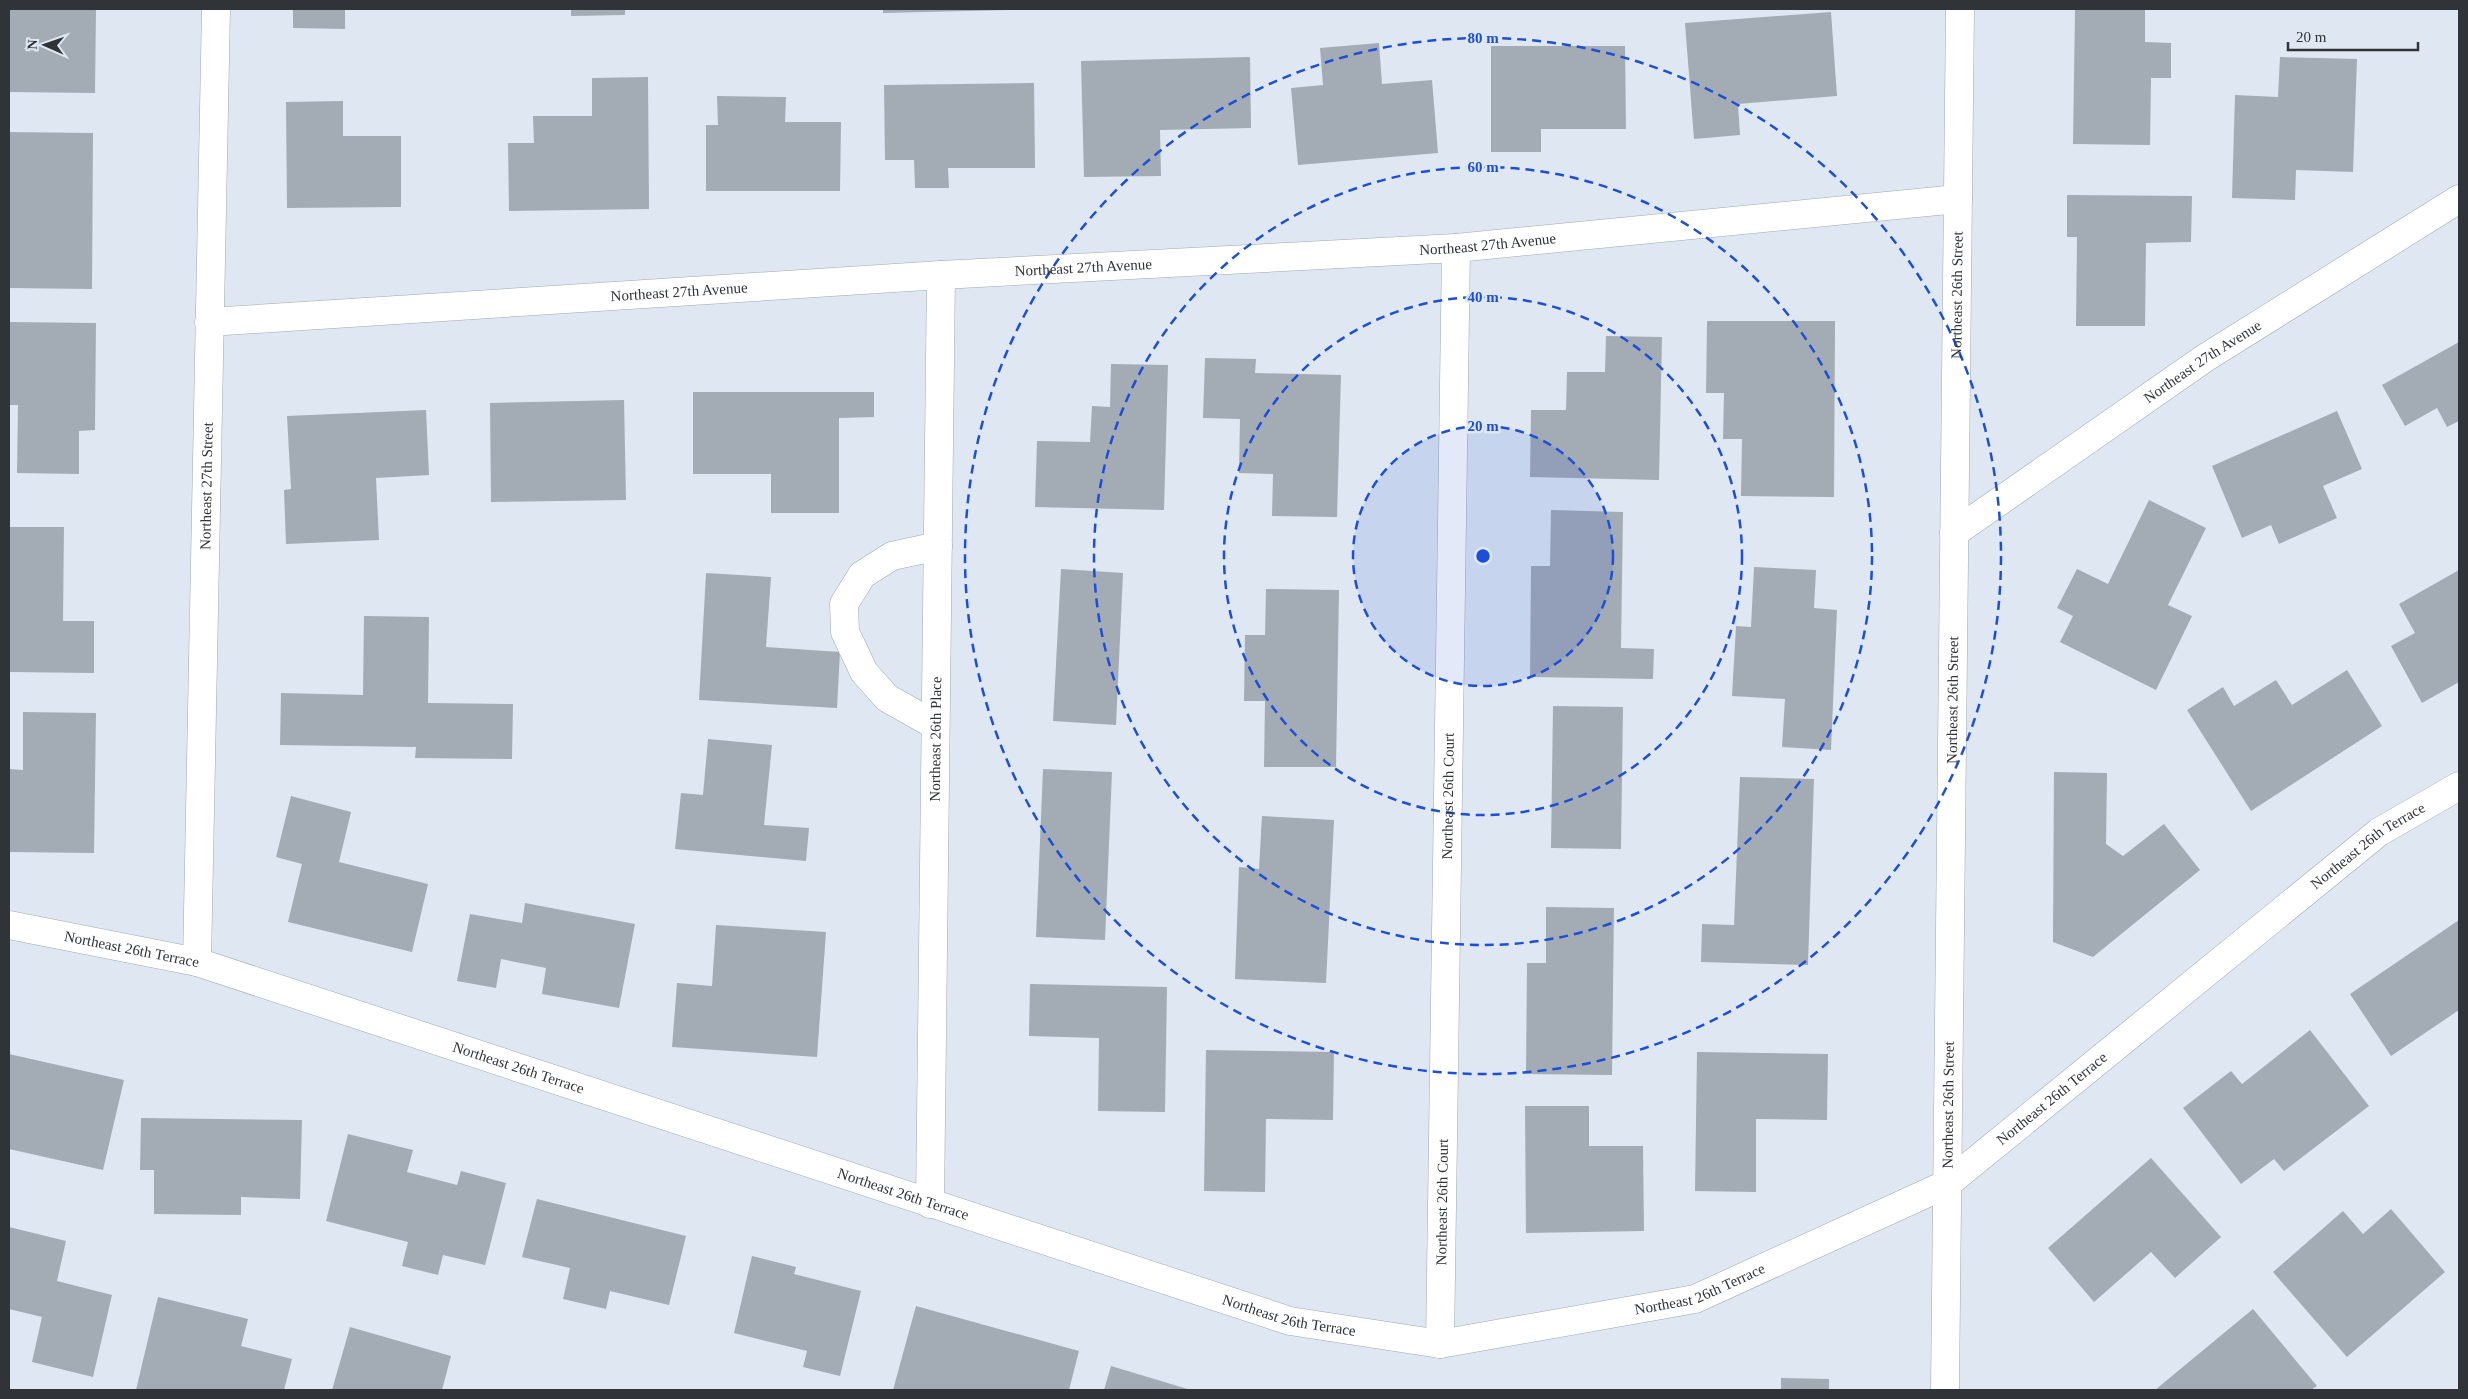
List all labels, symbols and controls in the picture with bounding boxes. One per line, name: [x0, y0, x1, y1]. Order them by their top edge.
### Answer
north arrow: [20, 20, 70, 70]
scale bar: [2288, 20, 2418, 52]
text: 20 m: [2296, 29, 2327, 45]
text: 80 m: [1467, 30, 1499, 46]
text: N: [25, 39, 40, 50]
text: 60 m: [1467, 159, 1499, 175]
street label: Northeast 27th Avenue: [1419, 230, 1557, 258]
street label: Northeast 26th Street: [1948, 230, 1966, 359]
street label: Northeast 27th Avenue: [1014, 256, 1153, 279]
street label: Northeast 27th Avenue: [610, 279, 748, 304]
text: 40 m: [1467, 289, 1499, 305]
street label: Northeast 27th Avenue: [2141, 317, 2264, 406]
text: 20 m: [1467, 418, 1499, 434]
street label: Northeast 27th Street: [197, 421, 216, 550]
centre of rings: [1474, 547, 1492, 565]
street label: Northeast 26th Street: [1944, 635, 1961, 764]
street label: Northeast 26th Place: [927, 676, 944, 802]
street label: Northeast 26th Court: [1439, 732, 1457, 860]
street label: Northeast 26th Terrace: [2308, 799, 2428, 892]
street label: Northeast 26th Terrace: [63, 928, 201, 970]
street label: Northeast 26th Terrace: [451, 1039, 586, 1097]
street label: Northeast 26th Street: [1939, 1040, 1957, 1169]
street label: Northeast 26th Terrace: [1994, 1049, 2110, 1148]
street label: Northeast 26th Court: [1433, 1138, 1451, 1265]
street label: Northeast 26th Terrace: [836, 1165, 971, 1223]
street label: Northeast 26th Terrace: [1633, 1260, 1768, 1318]
street label: Northeast 26th Terrace: [1220, 1291, 1357, 1339]

